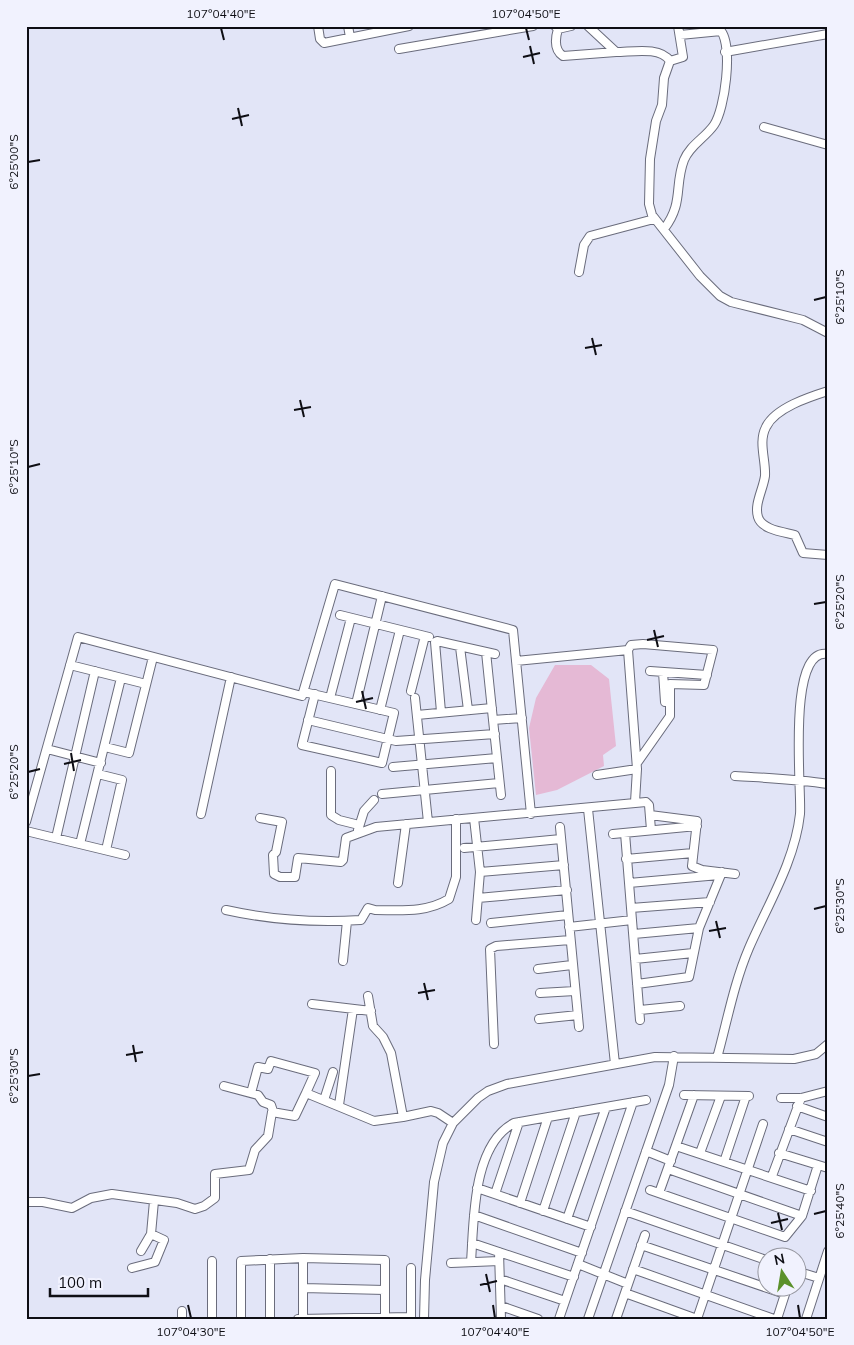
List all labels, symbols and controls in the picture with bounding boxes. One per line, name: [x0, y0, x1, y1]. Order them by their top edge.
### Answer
text: 107°04'40"E: [186, 6, 256, 21]
text: 107°04'50"E: [491, 6, 561, 21]
text: 6°25'00"S: [6, 134, 21, 190]
text: 6°25'10"S: [832, 269, 847, 325]
text: 6°25'10"S: [6, 439, 21, 495]
text: 6°25'20"S: [832, 574, 847, 630]
text: 6°25'20"S: [6, 744, 21, 800]
text: 6°25'30"S: [832, 878, 847, 934]
text: 6°25'30"S: [6, 1048, 21, 1104]
text: 6°25'40"S: [832, 1183, 847, 1239]
north arrow: [756, 1248, 806, 1298]
text: N: [772, 1249, 786, 1269]
scale bar: [50, 1265, 148, 1297]
text: 100 m: [58, 1273, 102, 1292]
text: 107°04'30"E: [156, 1324, 226, 1339]
text: 107°04'40"E: [460, 1324, 530, 1339]
text: 107°04'50"E: [765, 1324, 835, 1339]

